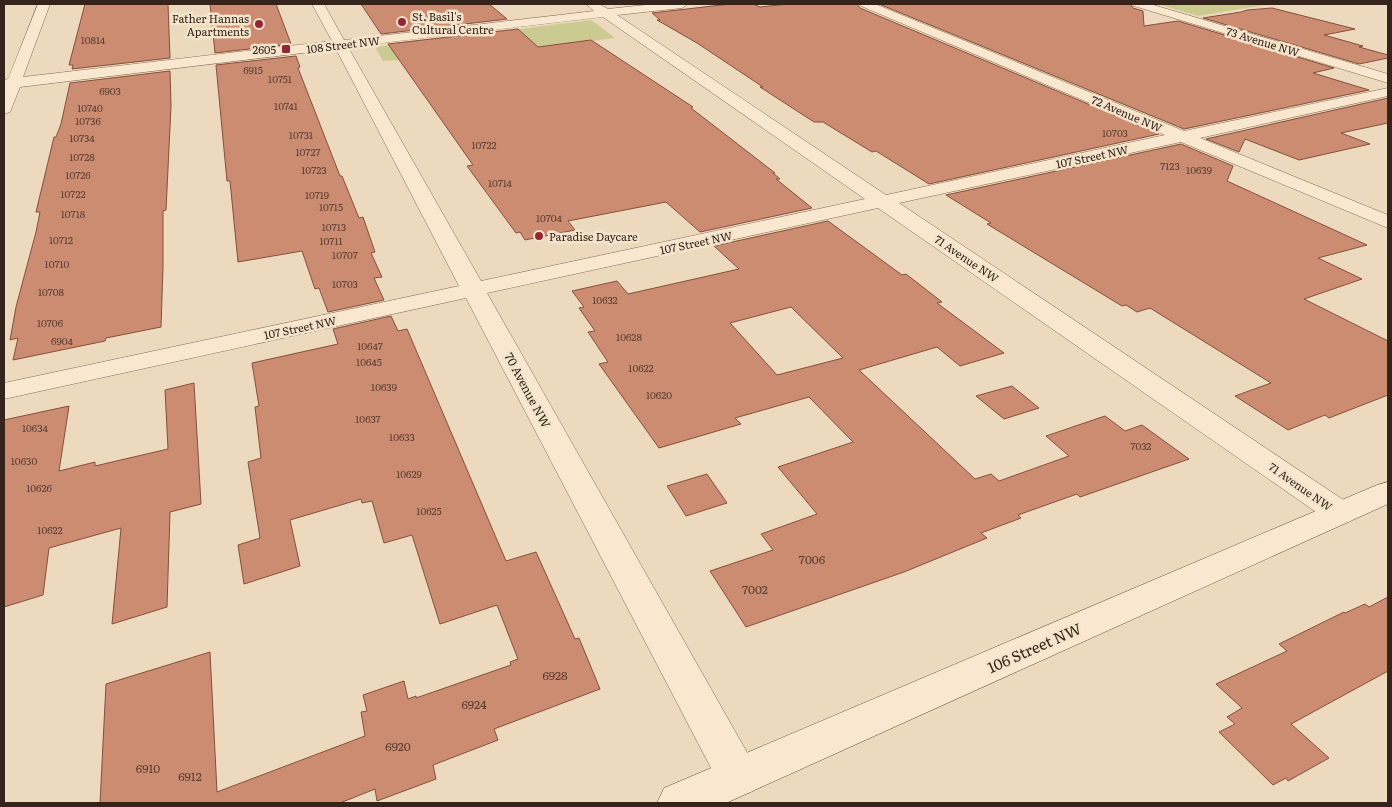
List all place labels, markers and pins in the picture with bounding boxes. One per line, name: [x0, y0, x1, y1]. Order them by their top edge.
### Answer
place label: St. Basil's Cultural Centre: [412, 8, 494, 37]
place label: Father Hannas Apartments: [172, 10, 249, 39]
marker: St. Basil's Cultural Centre: [396, 16, 408, 28]
marker: Father Hannas Apartments: [253, 18, 265, 30]
place label: 2605: [253, 41, 276, 57]
marker: 2605: [280, 43, 292, 55]
place label: Paradise Daycare: [549, 228, 638, 244]
marker: Paradise Daycare: [533, 230, 545, 242]

